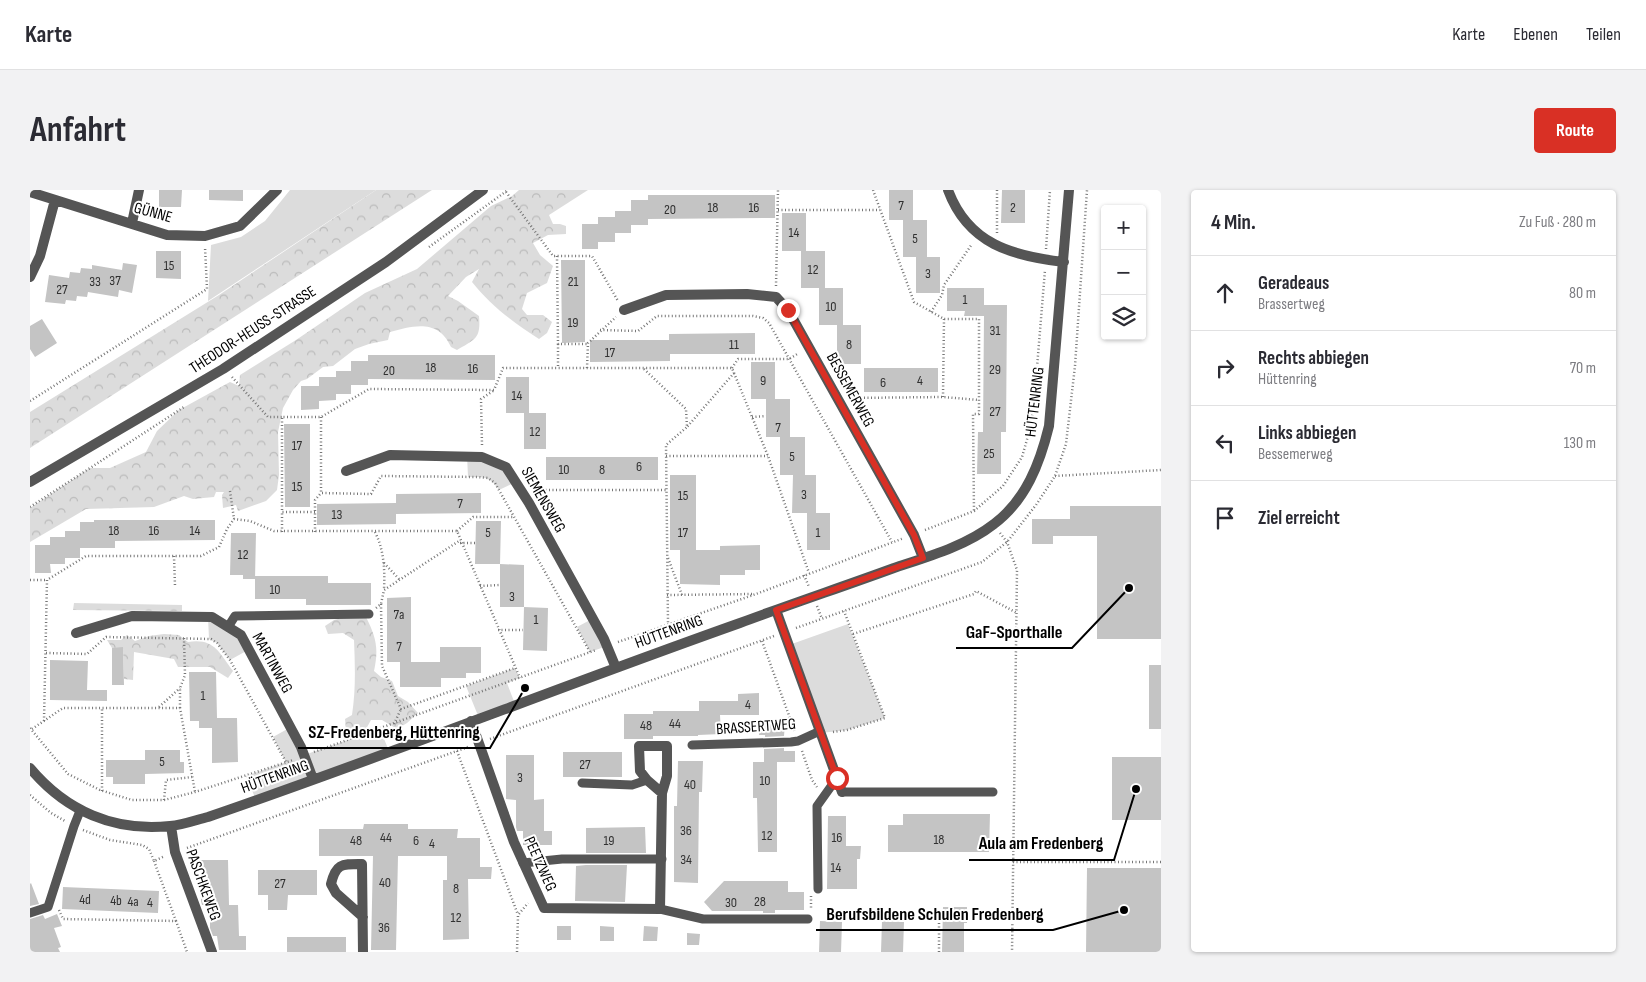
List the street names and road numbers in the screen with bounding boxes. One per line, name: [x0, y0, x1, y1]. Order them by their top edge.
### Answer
street label: GÜNNE: [132, 199, 174, 227]
street label: THEODOR-HEUSS-STRASSE: [186, 282, 320, 378]
street label: BESSEMERWEG: [822, 350, 878, 430]
street label: HÜTTENRING: [1021, 366, 1049, 438]
street label: SIEMENSWEG: [517, 464, 569, 536]
street label: HÜTTENRING: [633, 611, 705, 653]
street label: MARTINWEG: [248, 629, 296, 697]
street label: BRASSERTWEG: [716, 715, 796, 739]
street label: HÜTTENRING: [239, 756, 311, 798]
street label: PEETZWEG: [520, 834, 560, 894]
street label: PASCHKEWEG: [181, 847, 225, 923]

